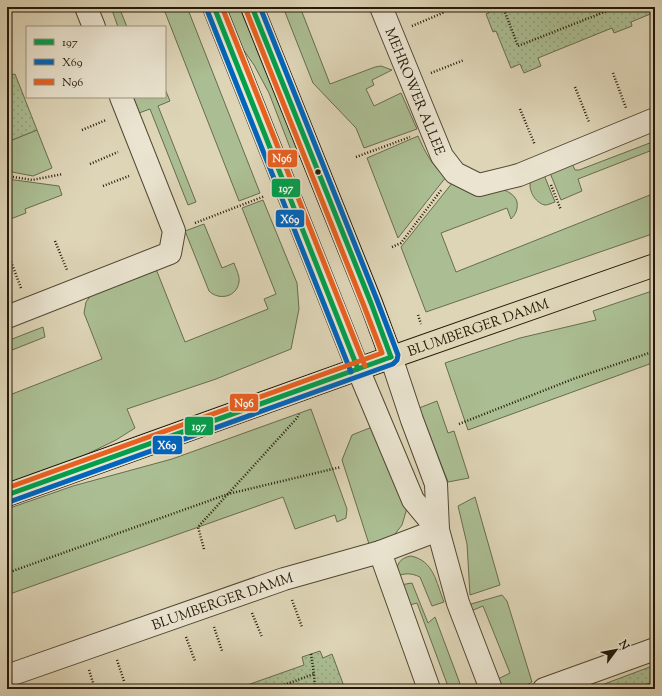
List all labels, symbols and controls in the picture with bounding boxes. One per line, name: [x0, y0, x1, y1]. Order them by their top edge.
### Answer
street label: MEHROWER ALLEE: [379, 25, 449, 159]
legend: [26, 26, 166, 98]
text: 197: [62, 34, 78, 52]
text: X69: [62, 54, 83, 72]
text: N96: [62, 74, 83, 92]
line badge: N96: [267, 149, 298, 168]
text: N96: [271, 151, 292, 167]
unlabelled marker: [313, 167, 323, 177]
line badge: 197: [271, 178, 301, 198]
text: 197: [278, 181, 294, 197]
line badge: X69: [275, 209, 305, 228]
text: X69: [280, 212, 300, 228]
street label: BLUMBERGER DAMM: [405, 295, 552, 363]
line badge: N96: [229, 393, 259, 412]
text: N96: [233, 396, 254, 412]
line badge: 197: [184, 416, 214, 436]
text: 197: [191, 419, 207, 435]
line badge: X69: [152, 435, 183, 455]
text: X69: [157, 438, 177, 454]
street label: BLUMBERGER DAMM: [149, 569, 296, 637]
north arrow: [596, 630, 636, 670]
text: N: [614, 636, 633, 653]

